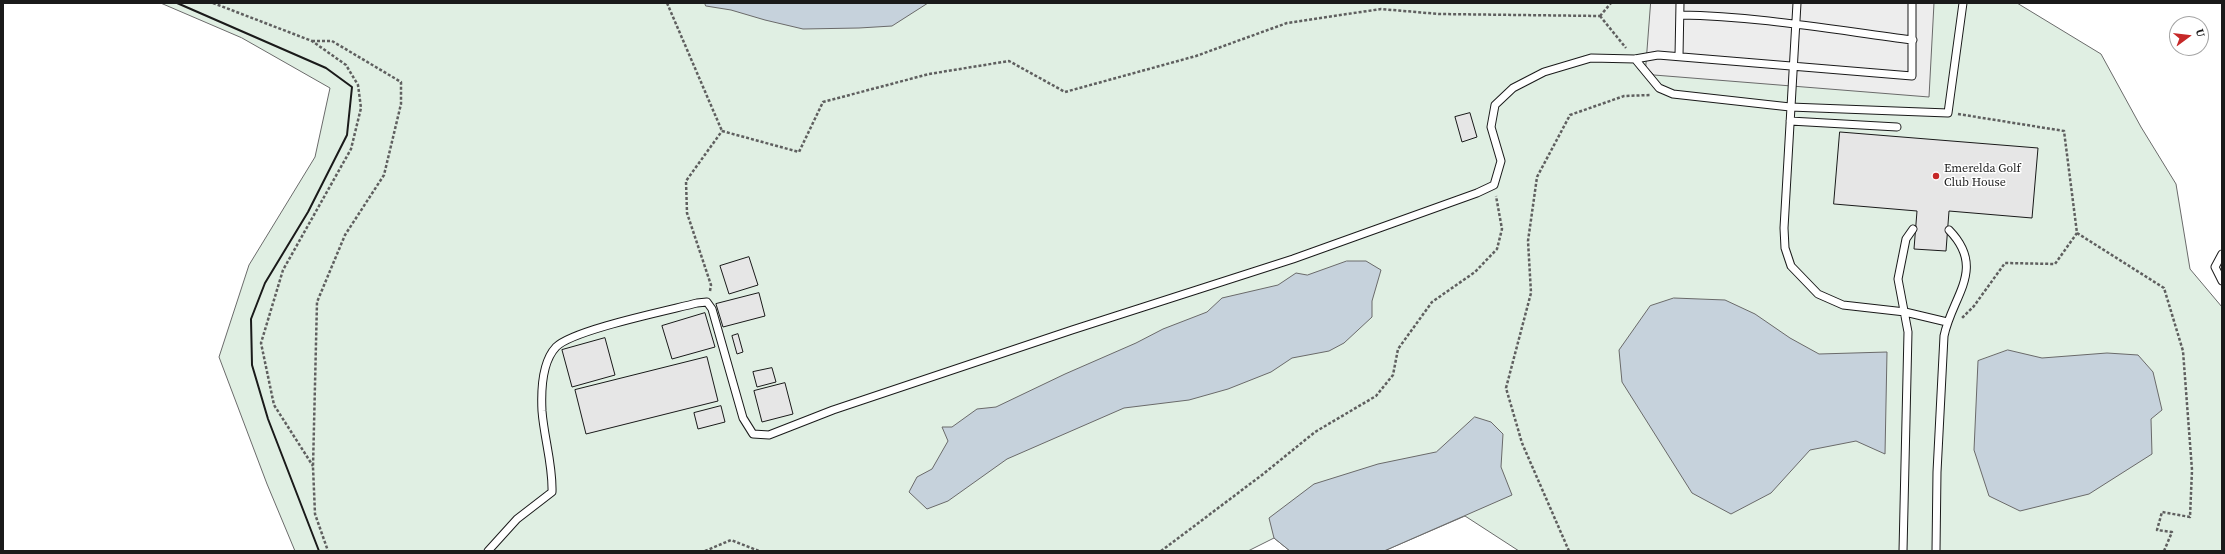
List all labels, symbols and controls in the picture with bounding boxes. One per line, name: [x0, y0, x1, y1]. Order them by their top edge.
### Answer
north arrow: [2169, 16, 2209, 56]
text: U: [2192, 27, 2208, 39]
place label: Emerelda Golf Club House: [1944, 162, 2021, 190]
marker: Emerelda Golf Club House: [1931, 171, 1941, 181]

